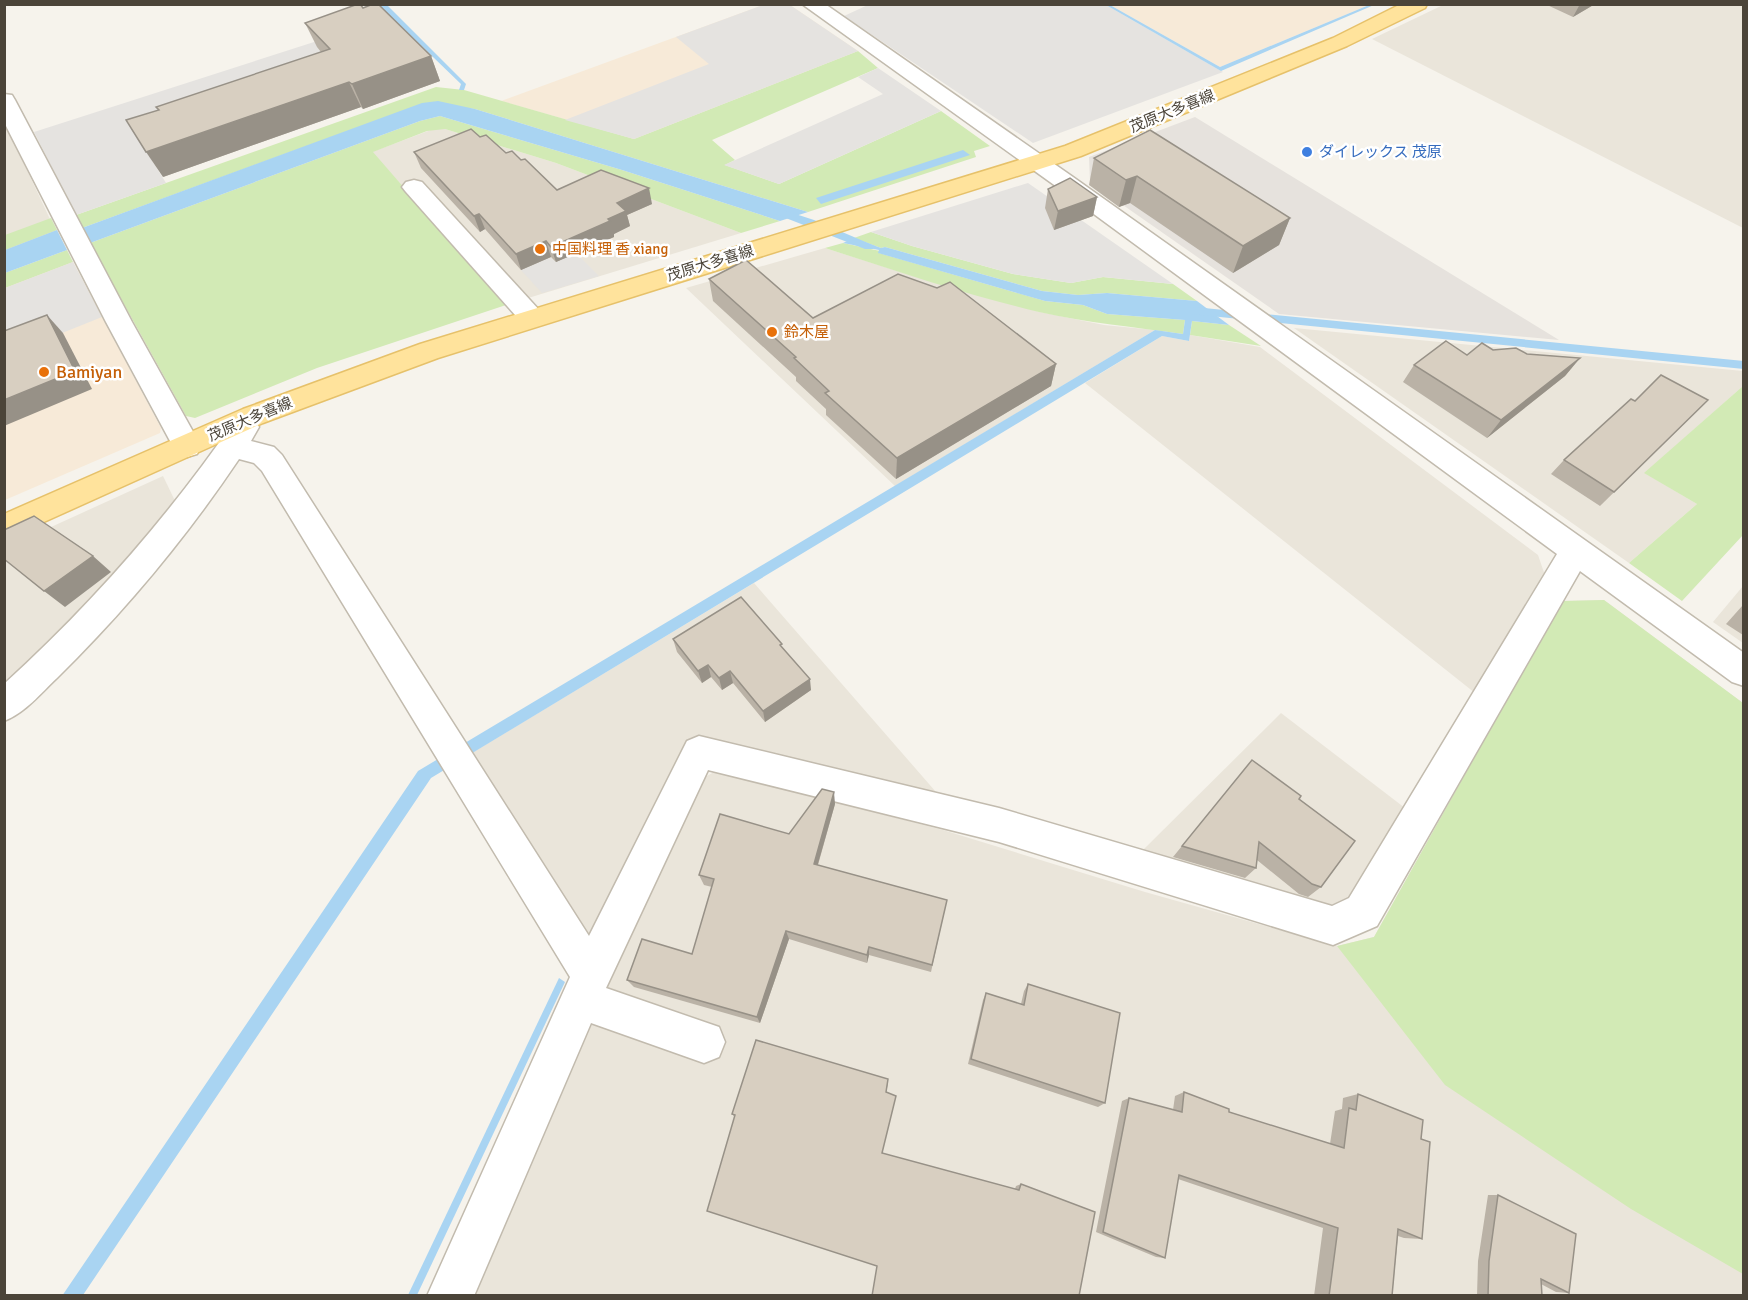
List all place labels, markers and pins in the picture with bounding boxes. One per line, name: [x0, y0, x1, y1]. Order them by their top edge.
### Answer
place label: ダイレックス 茂原: [1319, 143, 1442, 161]
marker: ダイレックス 茂原: [1300, 145, 1314, 159]
place label: 中国料理 香 xiang: [552, 240, 668, 258]
marker: 中国料理 香 xiang: [533, 242, 547, 256]
place label: 鈴木屋: [784, 323, 829, 341]
marker: 鈴木屋: [765, 325, 779, 339]
place label: Bamiyan: [56, 361, 122, 383]
marker: Bamiyan: [37, 365, 51, 379]

